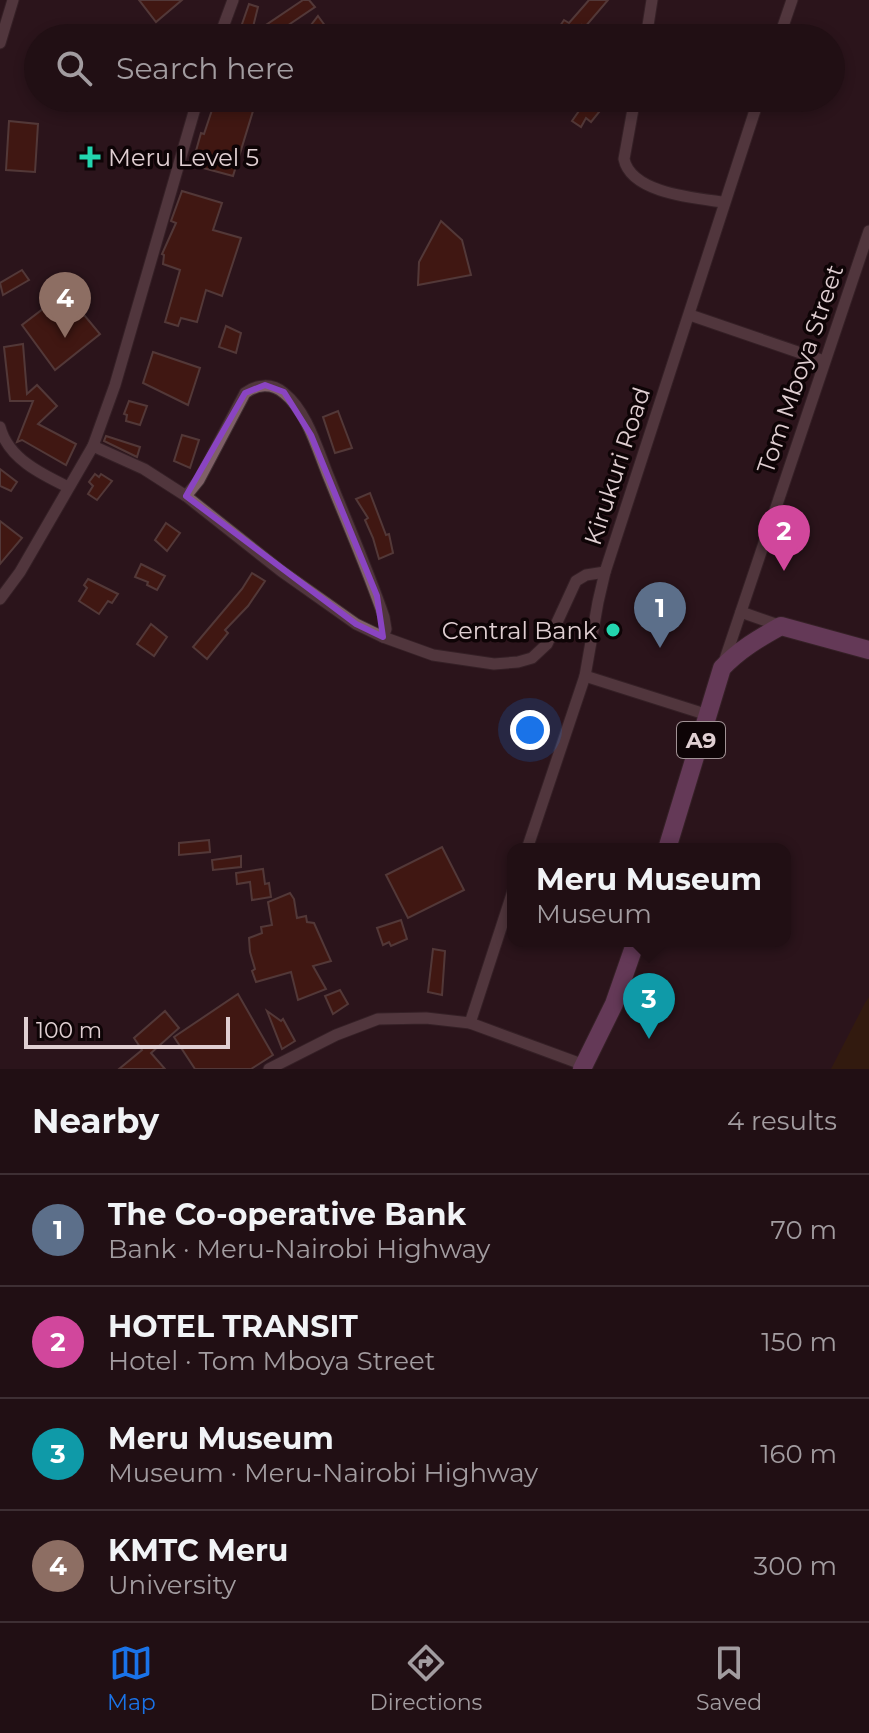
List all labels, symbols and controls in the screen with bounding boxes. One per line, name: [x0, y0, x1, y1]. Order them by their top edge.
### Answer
search box: [24, 24, 845, 112]
icon: search: [52, 46, 96, 90]
text: Search here: [116, 50, 294, 87]
place label: Meru Level 5: [108, 143, 259, 172]
marker: Meru Level 5: [79, 146, 101, 168]
street label: Tom Mboya Street: [751, 261, 849, 477]
pin: 4: [39, 272, 91, 338]
street label: Kirukuri Road: [578, 383, 656, 549]
pin: 2: [758, 505, 810, 571]
pin: 1: [634, 582, 686, 648]
place label: Central Bank: [442, 616, 598, 645]
marker: Central Bank: [604, 621, 622, 639]
your location: [510, 710, 550, 750]
road number: A9: [677, 722, 725, 758]
popup: [507, 843, 791, 947]
text: Meru Museum: [536, 861, 762, 898]
text: Museum: [536, 898, 652, 930]
pin: 3: [623, 973, 675, 1039]
scale bar: [24, 1013, 230, 1049]
text: 100 m: [36, 1017, 102, 1044]
text: Nearby: [32, 1100, 159, 1142]
text: 4 results: [727, 1105, 837, 1137]
text: The Co-operative Bank: [108, 1196, 466, 1233]
text: 1: [53, 1214, 63, 1246]
text: 70 m: [771, 1214, 837, 1246]
text: Bank · Meru-Nairobi Highway: [108, 1233, 490, 1265]
text: HOTEL TRANSIT: [108, 1308, 358, 1345]
text: 2: [50, 1326, 66, 1358]
text: 150 m: [761, 1326, 837, 1358]
text: Hotel · Tom Mboya Street: [108, 1345, 435, 1377]
text: Meru Museum: [108, 1420, 334, 1457]
text: 3: [50, 1438, 66, 1470]
text: 160 m: [760, 1438, 837, 1470]
text: Museum · Meru-Nairobi Highway: [108, 1457, 538, 1489]
text: KMTC Meru: [108, 1532, 288, 1569]
text: 4: [49, 1550, 67, 1582]
text: 300 m: [754, 1550, 837, 1582]
text: University: [108, 1569, 236, 1601]
tab: Map: [107, 1641, 156, 1716]
tab: Directions: [370, 1641, 482, 1716]
tab: Saved: [696, 1641, 762, 1716]

